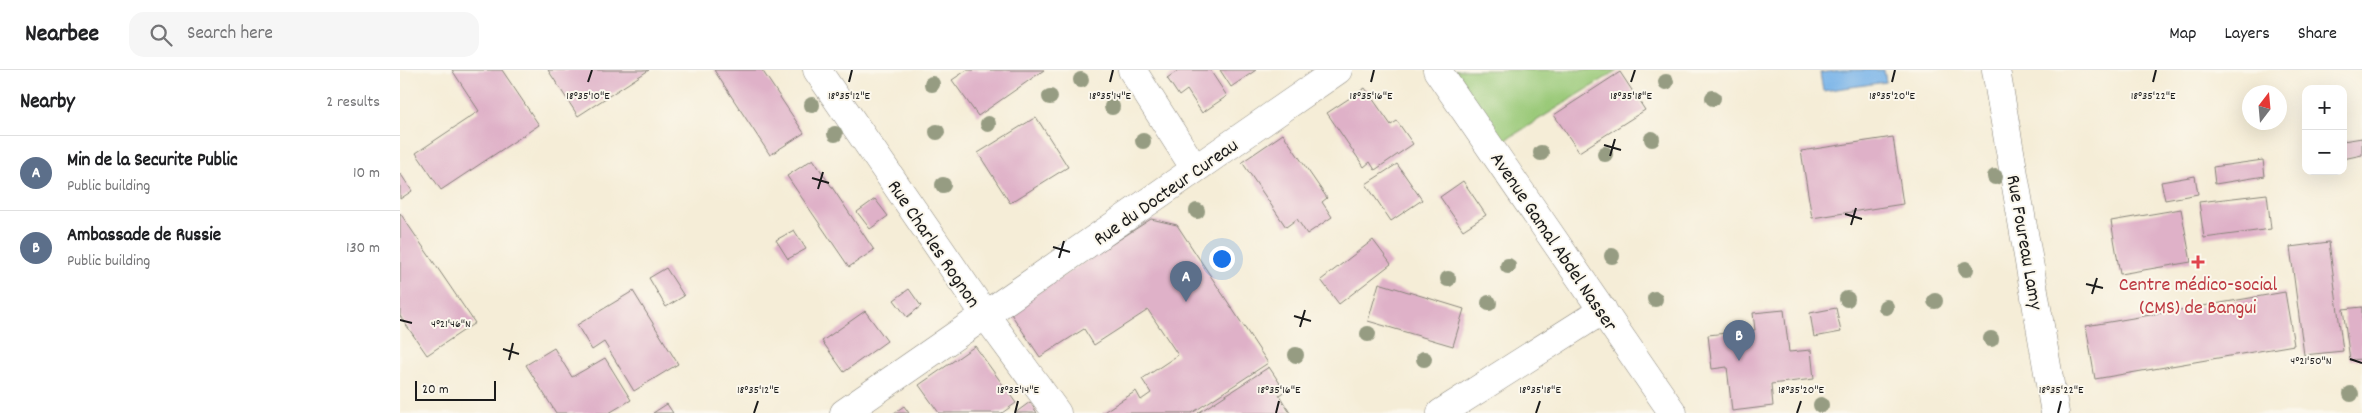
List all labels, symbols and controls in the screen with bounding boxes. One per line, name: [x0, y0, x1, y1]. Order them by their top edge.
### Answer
search box: [129, 12, 479, 57]
text: Nearbee: [25, 18, 99, 52]
icon: search: [147, 21, 175, 49]
text: Search here: [187, 21, 273, 48]
text: Map: [2169, 22, 2196, 47]
text: Layers: [2224, 22, 2270, 47]
text: Share: [2298, 22, 2337, 47]
north arrow: [2242, 85, 2287, 130]
map controls: [2302, 85, 2347, 175]
button: +: [2302, 85, 2347, 130]
text: Nearby: [20, 88, 75, 118]
text: 18°35'10"E: [566, 88, 610, 105]
text: 18°35'12"E: [828, 88, 871, 105]
text: 18°35'14"E: [1089, 88, 1131, 105]
text: 18°35'16"E: [1350, 88, 1393, 105]
text: 18°35'18"E: [1610, 88, 1652, 105]
text: 18°35'20"E: [1869, 88, 1916, 105]
text: 18°35'22"E: [2131, 88, 2176, 105]
text: 2 results: [326, 91, 380, 114]
button: −: [2302, 130, 2347, 175]
street label: Rue du Docteur Cureau: [1089, 133, 1245, 254]
text: Min de la Securite Public: [67, 148, 238, 175]
street label: Avenue Gamal Abdel Nasser: [1482, 148, 1623, 338]
text: A: [32, 162, 40, 185]
text: 10 m: [353, 162, 380, 185]
street label: Rue Foureau Lamy: [1997, 173, 2049, 313]
text: Public building: [67, 175, 150, 198]
street label: Rue Charles Rognon: [879, 175, 986, 314]
text: Ambassade de Russie: [67, 223, 221, 250]
text: B: [32, 237, 40, 260]
text: 130 m: [346, 237, 380, 260]
your location: [1209, 246, 1235, 272]
text: Public building: [67, 250, 150, 273]
marker: Centre médico-social (CMS) de Bangui: [2191, 255, 2205, 269]
pin: A: [1170, 261, 1202, 302]
place label: Centre médico-social (CMS) de Bangui: [2119, 272, 2277, 323]
text: 4°21'46"N: [431, 316, 471, 333]
pin: B: [1723, 320, 1755, 361]
text: 4°21'50"N: [2290, 353, 2332, 370]
scale bar: [415, 378, 496, 401]
text: 20 m: [422, 380, 449, 400]
text: 18°35'12"E: [737, 382, 780, 399]
text: 18°35'14"E: [997, 382, 1039, 399]
text: 18°35'16"E: [1258, 382, 1301, 399]
text: 18°35'18"E: [1519, 382, 1561, 399]
text: 18°35'20"E: [1778, 382, 1825, 399]
text: 18°35'22"E: [2039, 382, 2084, 399]

